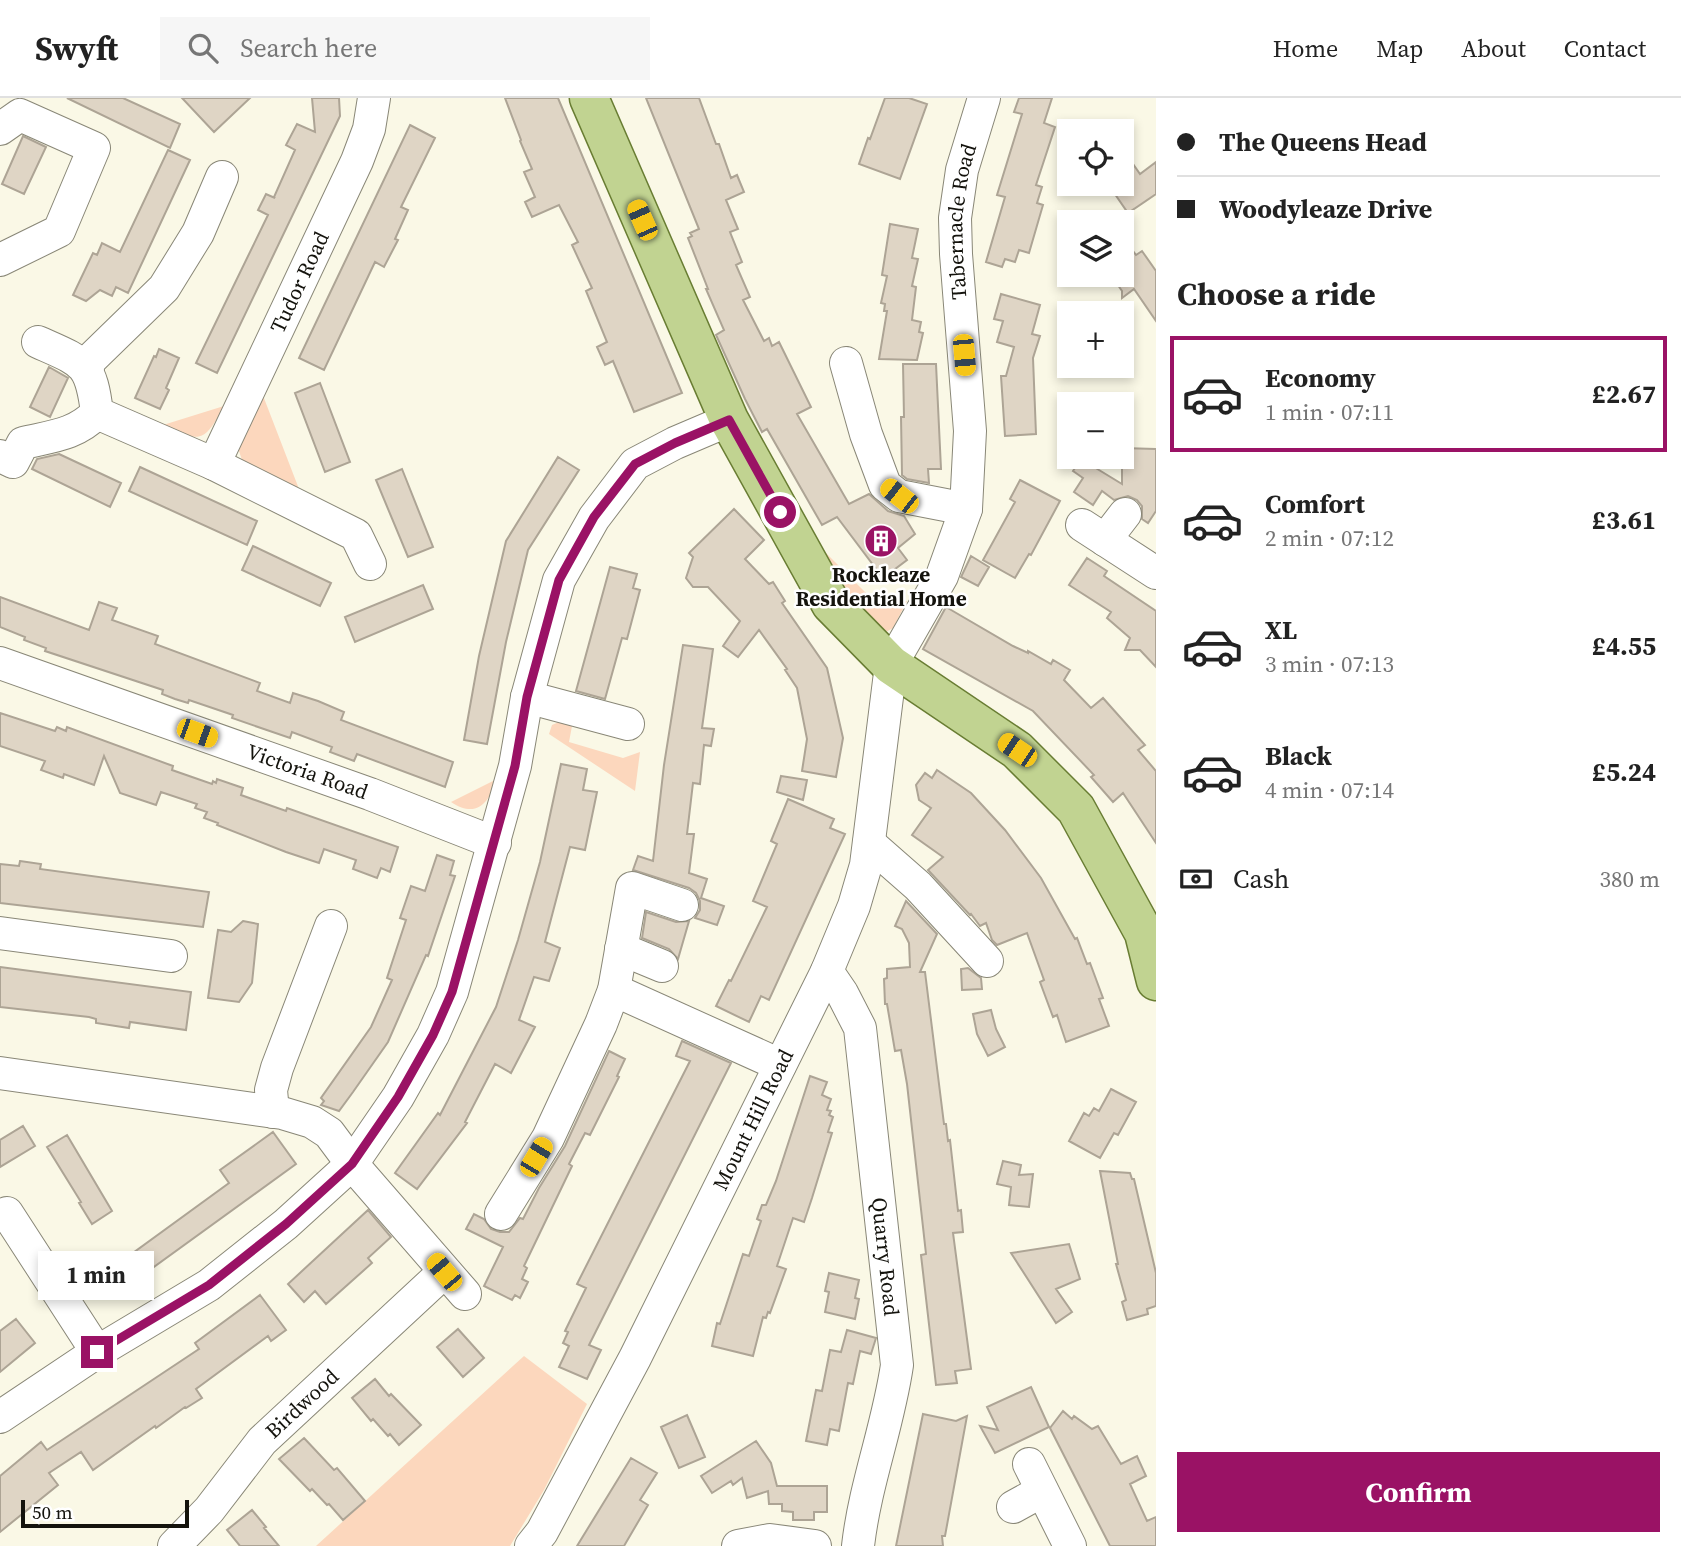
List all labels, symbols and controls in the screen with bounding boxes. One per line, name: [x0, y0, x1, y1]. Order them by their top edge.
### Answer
search box: [160, 17, 650, 80]
text: Swyft: [35, 26, 118, 71]
icon: search: [184, 29, 222, 67]
text: Search here: [240, 30, 377, 66]
text: Home: [1273, 32, 1338, 65]
text: Map: [1376, 32, 1423, 65]
text: About: [1461, 32, 1526, 65]
text: Contact: [1564, 32, 1646, 65]
map controls: [1057, 119, 1134, 469]
button: locate: [1057, 119, 1134, 196]
text: The Queens Head: [1219, 124, 1427, 160]
street label: Tabernacle Road: [940, 140, 983, 301]
text: Woodyleaze Drive: [1219, 191, 1432, 227]
car: [624, 197, 661, 243]
button: layers: [1057, 210, 1134, 287]
street label: Tudor Road: [263, 226, 336, 338]
text: Choose a ride: [1177, 272, 1376, 316]
button: +: [1057, 301, 1134, 378]
car: [952, 333, 977, 377]
text: Economy: [1265, 360, 1376, 396]
icon: car: [1181, 363, 1244, 426]
text: £2.67: [1592, 376, 1656, 412]
button: −: [1057, 392, 1134, 469]
text: 1 min · 07:11: [1265, 396, 1394, 428]
car: [876, 475, 923, 517]
text: Comfort: [1265, 486, 1365, 522]
icon: car: [1181, 489, 1244, 552]
route start: [764, 496, 796, 528]
text: £3.61: [1592, 502, 1656, 538]
building icon: Rockleaze Residential Home: [862, 522, 900, 560]
text: 2 min · 07:12: [1265, 522, 1394, 554]
place label: Rockleaze Residential Home: [795, 560, 967, 613]
text: XL: [1265, 612, 1297, 648]
icon: car: [1181, 615, 1244, 678]
text: £4.55: [1592, 628, 1656, 664]
text: 3 min · 07:13: [1265, 648, 1394, 680]
car: [174, 716, 221, 750]
car: [994, 730, 1041, 770]
street label: Victoria Road: [243, 737, 372, 806]
text: Black: [1265, 738, 1332, 774]
icon: car: [1181, 741, 1244, 804]
text: £5.24: [1592, 754, 1656, 790]
text: 4 min · 07:14: [1265, 774, 1394, 806]
icon: cash: [1177, 860, 1215, 898]
text: Cash: [1233, 861, 1289, 897]
text: 380 m: [1599, 863, 1660, 895]
street label: Mount Hill Road: [705, 1044, 800, 1195]
car: [517, 1134, 556, 1180]
street label: Quarry Road: [865, 1196, 907, 1317]
car: [423, 1249, 466, 1295]
callout: 1 min: [39, 1250, 155, 1300]
text: 1 min: [66, 1259, 126, 1291]
route end: [81, 1336, 113, 1368]
street label: Birdwood: [259, 1362, 345, 1445]
button: Confirm: [1177, 1452, 1660, 1532]
scale bar: [21, 1497, 189, 1529]
text: 50 m: [32, 1499, 73, 1525]

